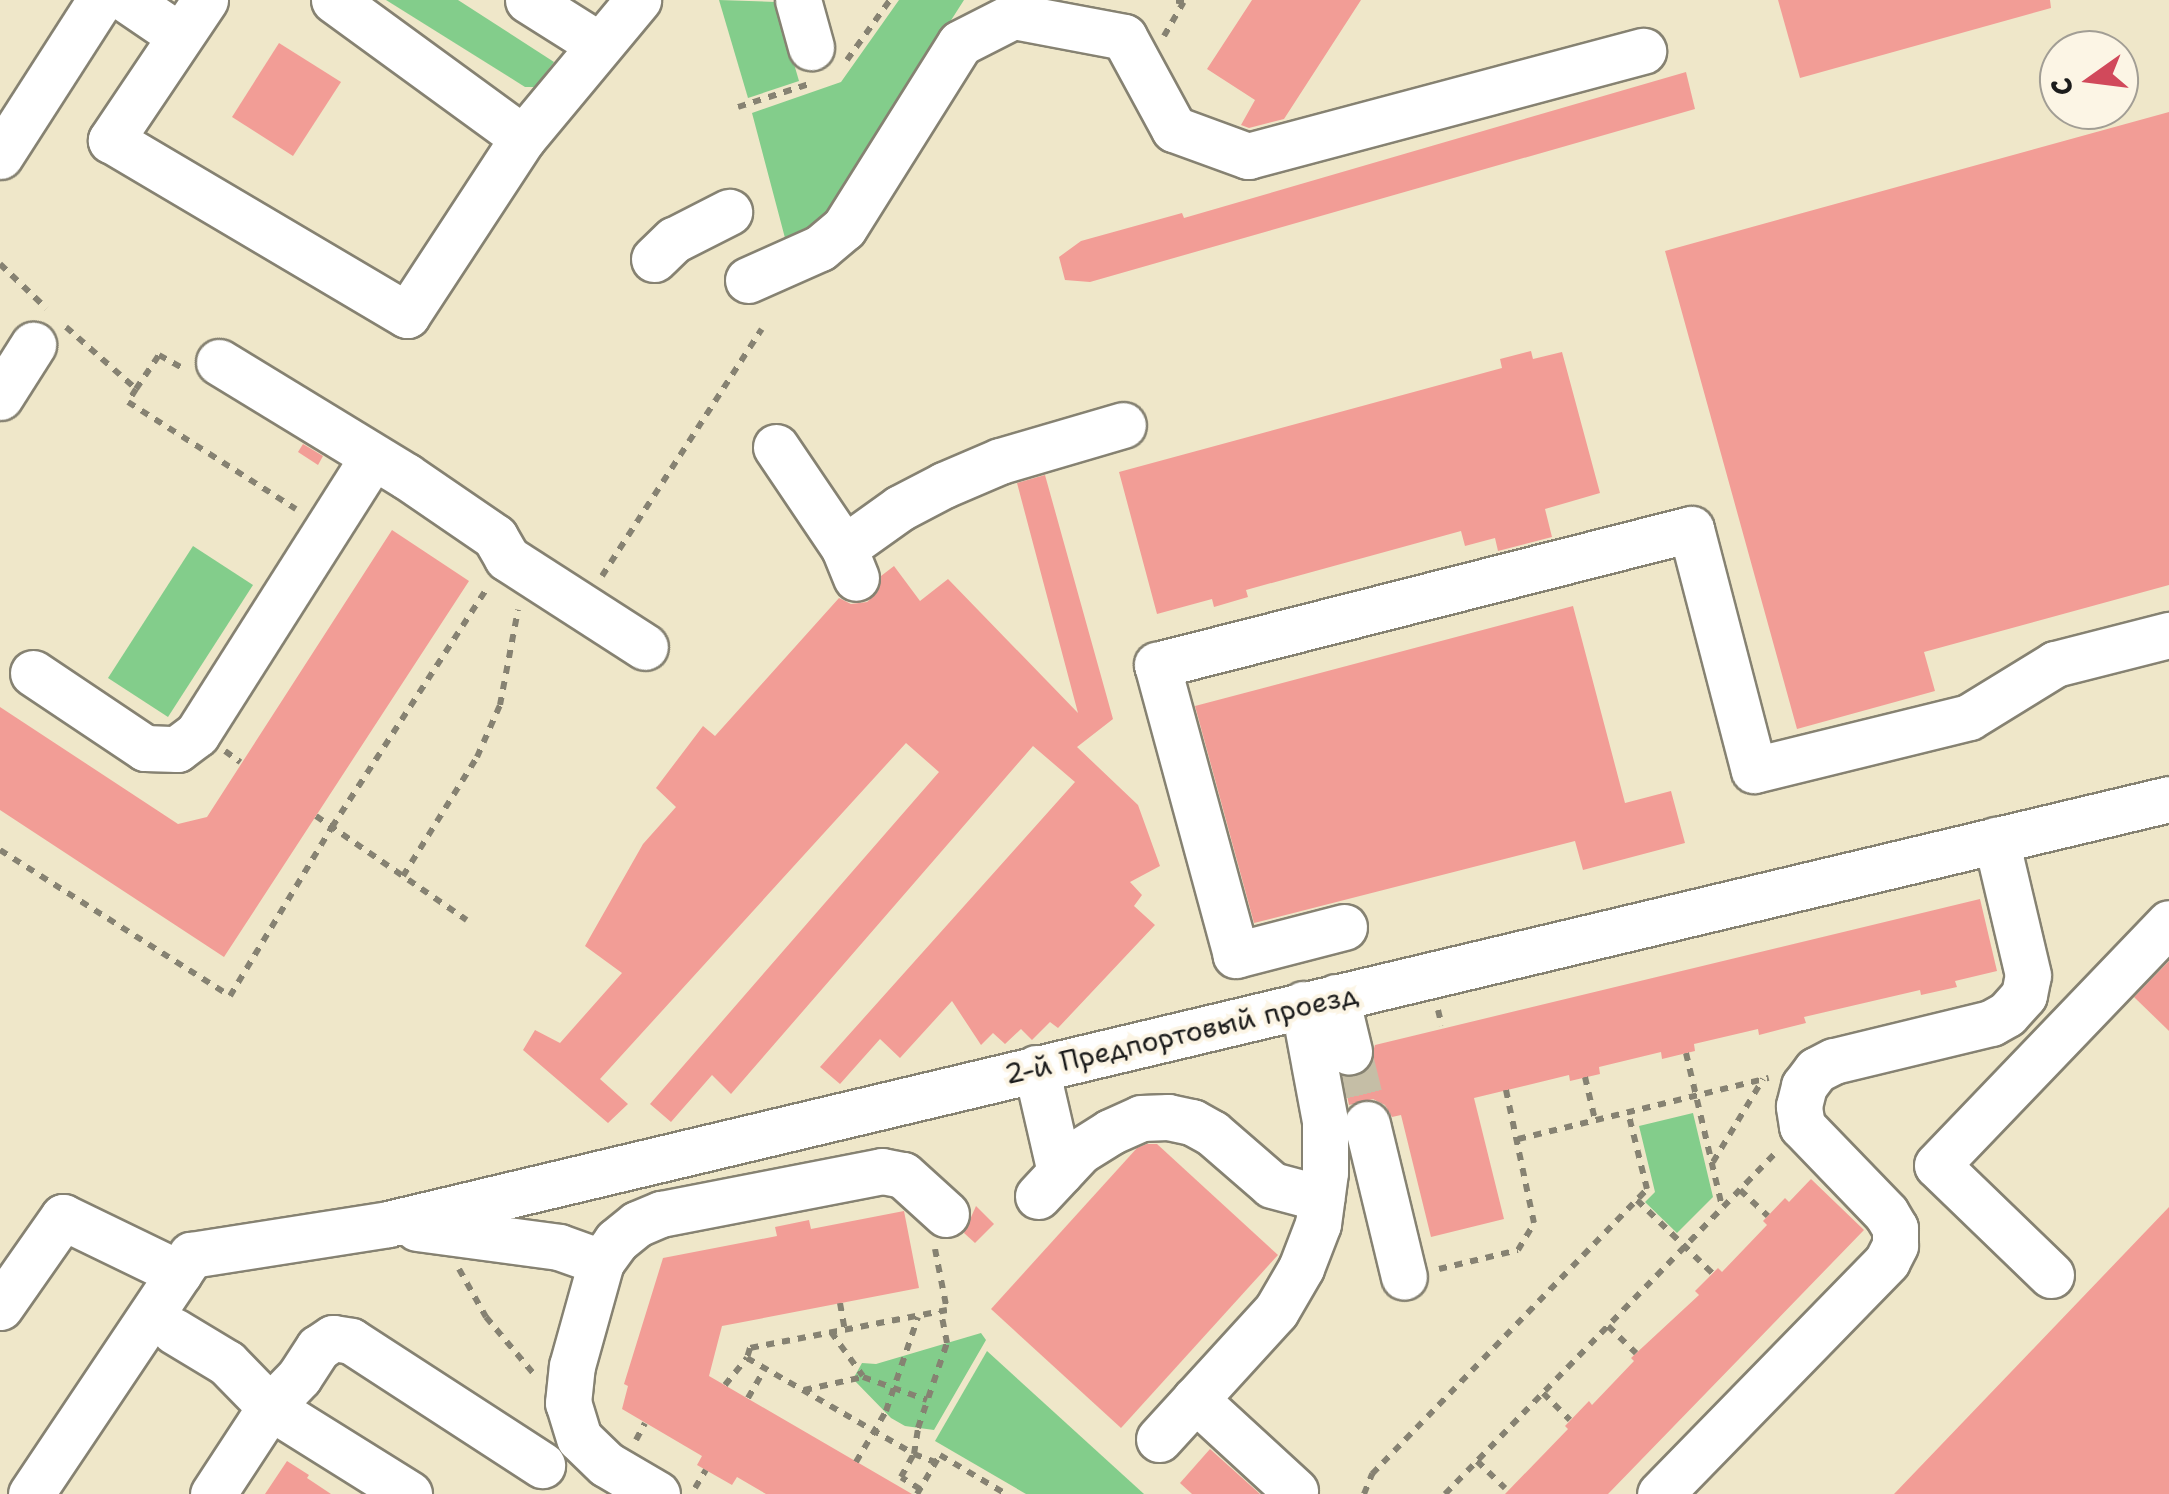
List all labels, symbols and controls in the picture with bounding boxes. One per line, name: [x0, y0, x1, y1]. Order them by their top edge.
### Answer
north arrow: [2039, 30, 2139, 130]
text: С: [2041, 74, 2082, 100]
street label: 2-й Предпортовый проезд: [1001, 977, 1361, 1091]

